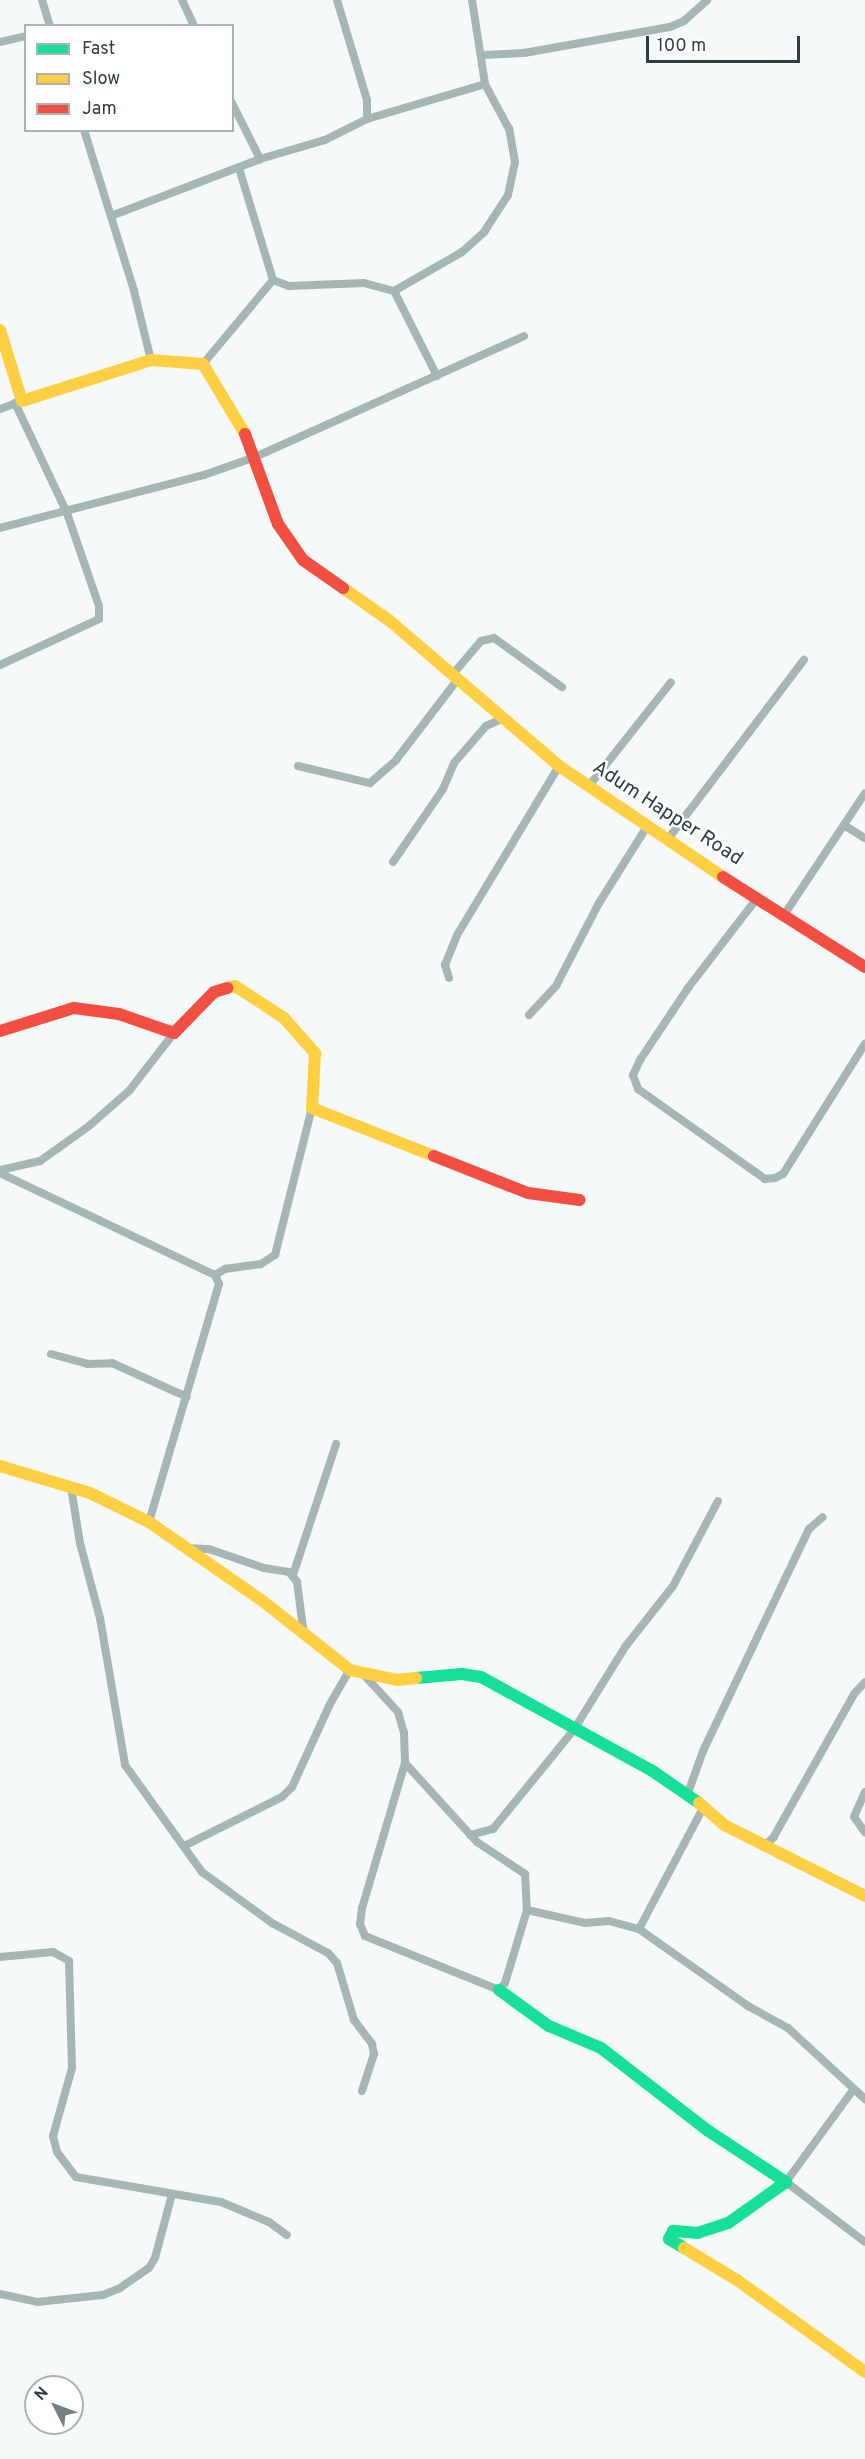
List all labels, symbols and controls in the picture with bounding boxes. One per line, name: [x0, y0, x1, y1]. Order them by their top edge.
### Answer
legend: [24, 24, 234, 132]
scale bar: [649, 24, 804, 62]
text: 100 m: [657, 35, 706, 58]
text: Fast: [82, 38, 115, 61]
text: Slow: [82, 68, 120, 91]
text: Jam: [82, 98, 117, 121]
street label: Adum Happer Road: [587, 756, 747, 872]
north arrow: [24, 2375, 84, 2435]
text: N: [31, 2383, 53, 2405]

